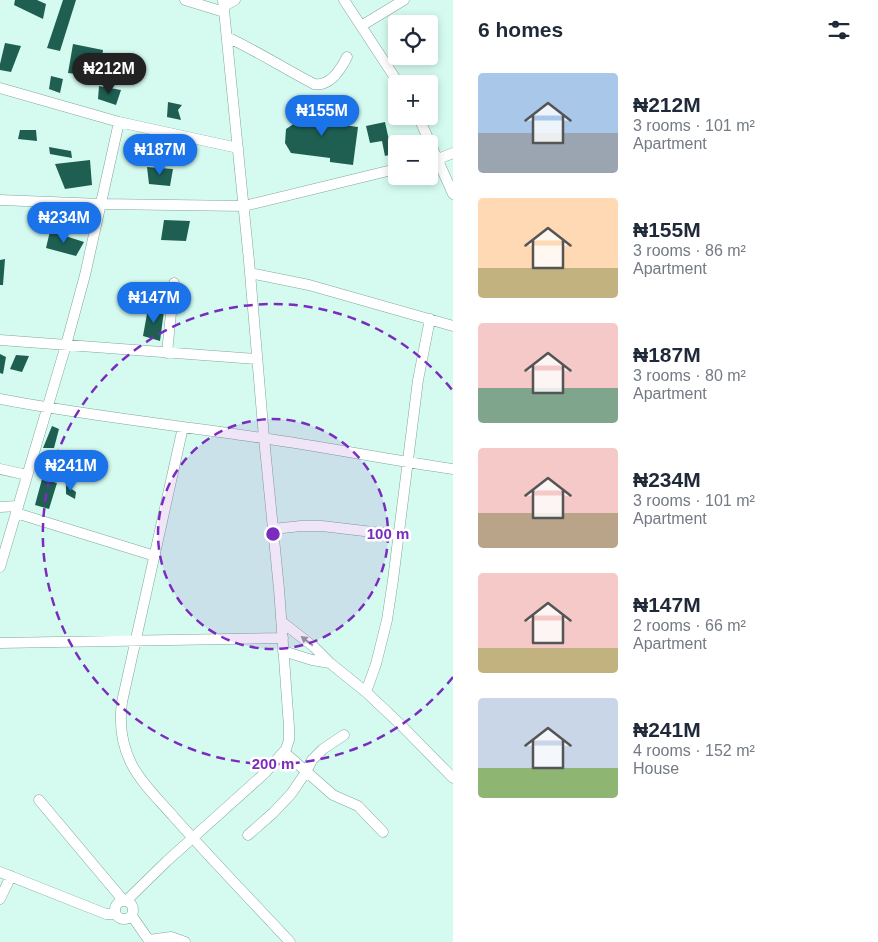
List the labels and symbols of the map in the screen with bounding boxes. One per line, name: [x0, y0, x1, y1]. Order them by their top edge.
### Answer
pin: ₦212M: [74, 52, 144, 95]
pin: ₦155M: [287, 94, 357, 137]
pin: ₦187M: [125, 134, 195, 176]
pin: ₦234M: [29, 202, 99, 244]
pin: ₦147M: [119, 282, 189, 324]
pin: ₦241M: [36, 450, 106, 492]
centre of rings: [264, 525, 282, 543]
text: 100 m: [367, 525, 409, 542]
one-way arrow: [300, 636, 313, 647]
text: 200 m: [252, 755, 294, 772]

